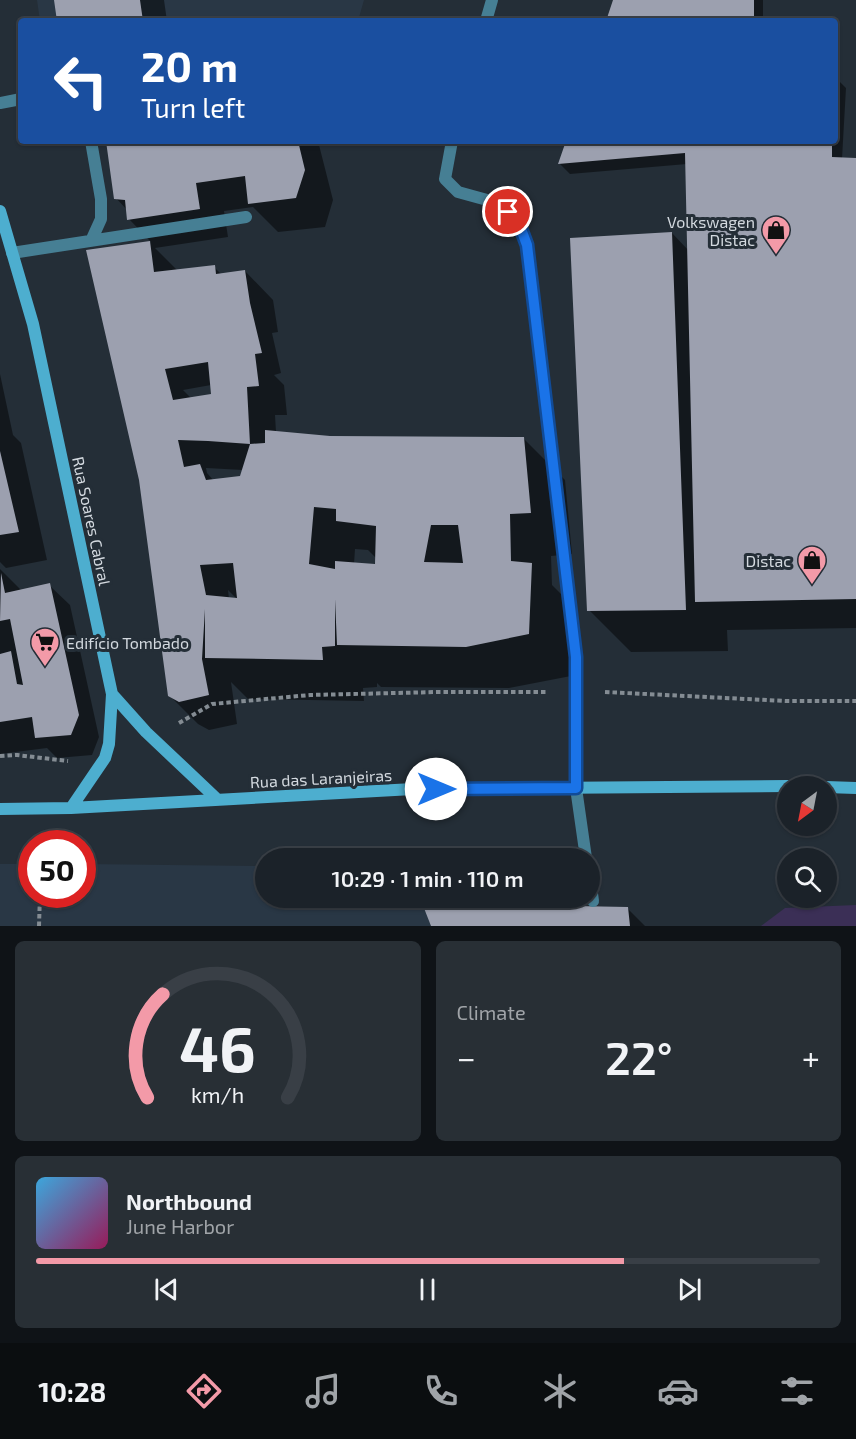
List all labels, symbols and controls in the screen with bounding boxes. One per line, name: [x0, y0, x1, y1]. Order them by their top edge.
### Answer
text: 20 m: [141, 40, 238, 90]
icon: left: [42, 42, 120, 120]
text: Turn left: [141, 91, 245, 123]
pin: [482, 186, 533, 237]
icon: arrive: [491, 195, 524, 228]
place label: Volkswagen Distac: [667, 212, 755, 249]
shop icon: Volkswagen Distac: [760, 214, 792, 256]
street label: Rua Soares Cabral: [69, 455, 115, 588]
shop icon: Distac: [796, 544, 828, 586]
place label: Distac: [746, 551, 791, 570]
supermarket icon: Edifício Tombado: [29, 626, 61, 668]
place label: Edifício Tombado: [66, 633, 189, 652]
position arrow: [404, 757, 468, 821]
street label: Rua das Laranjeiras: [249, 765, 393, 792]
north arrow: [777, 776, 837, 836]
map controls: [777, 776, 837, 908]
speed limit sign: 50: [18, 830, 96, 908]
button: search: [777, 848, 837, 908]
text: 10:29 · 1 min · 110 m: [331, 865, 524, 891]
text: Climate: [457, 1000, 526, 1024]
text: 46: [179, 1010, 256, 1085]
text: 22°: [605, 1030, 673, 1084]
text: −: [457, 1037, 476, 1077]
text: +: [802, 1037, 820, 1077]
text: km/h: [191, 1082, 244, 1107]
text: Northbound: [126, 1188, 252, 1214]
text: June Harbor: [126, 1214, 234, 1238]
icon: previous: [150, 1273, 183, 1306]
icon: pause: [411, 1273, 444, 1306]
icon: next: [673, 1273, 706, 1306]
icon: directions: [183, 1370, 225, 1412]
icon: music: [302, 1370, 344, 1412]
icon: phone: [420, 1370, 462, 1412]
icon: climate: [539, 1370, 581, 1412]
icon: car: [657, 1370, 699, 1412]
icon: filters: [776, 1370, 818, 1412]
text: 10:28: [38, 1375, 106, 1407]

